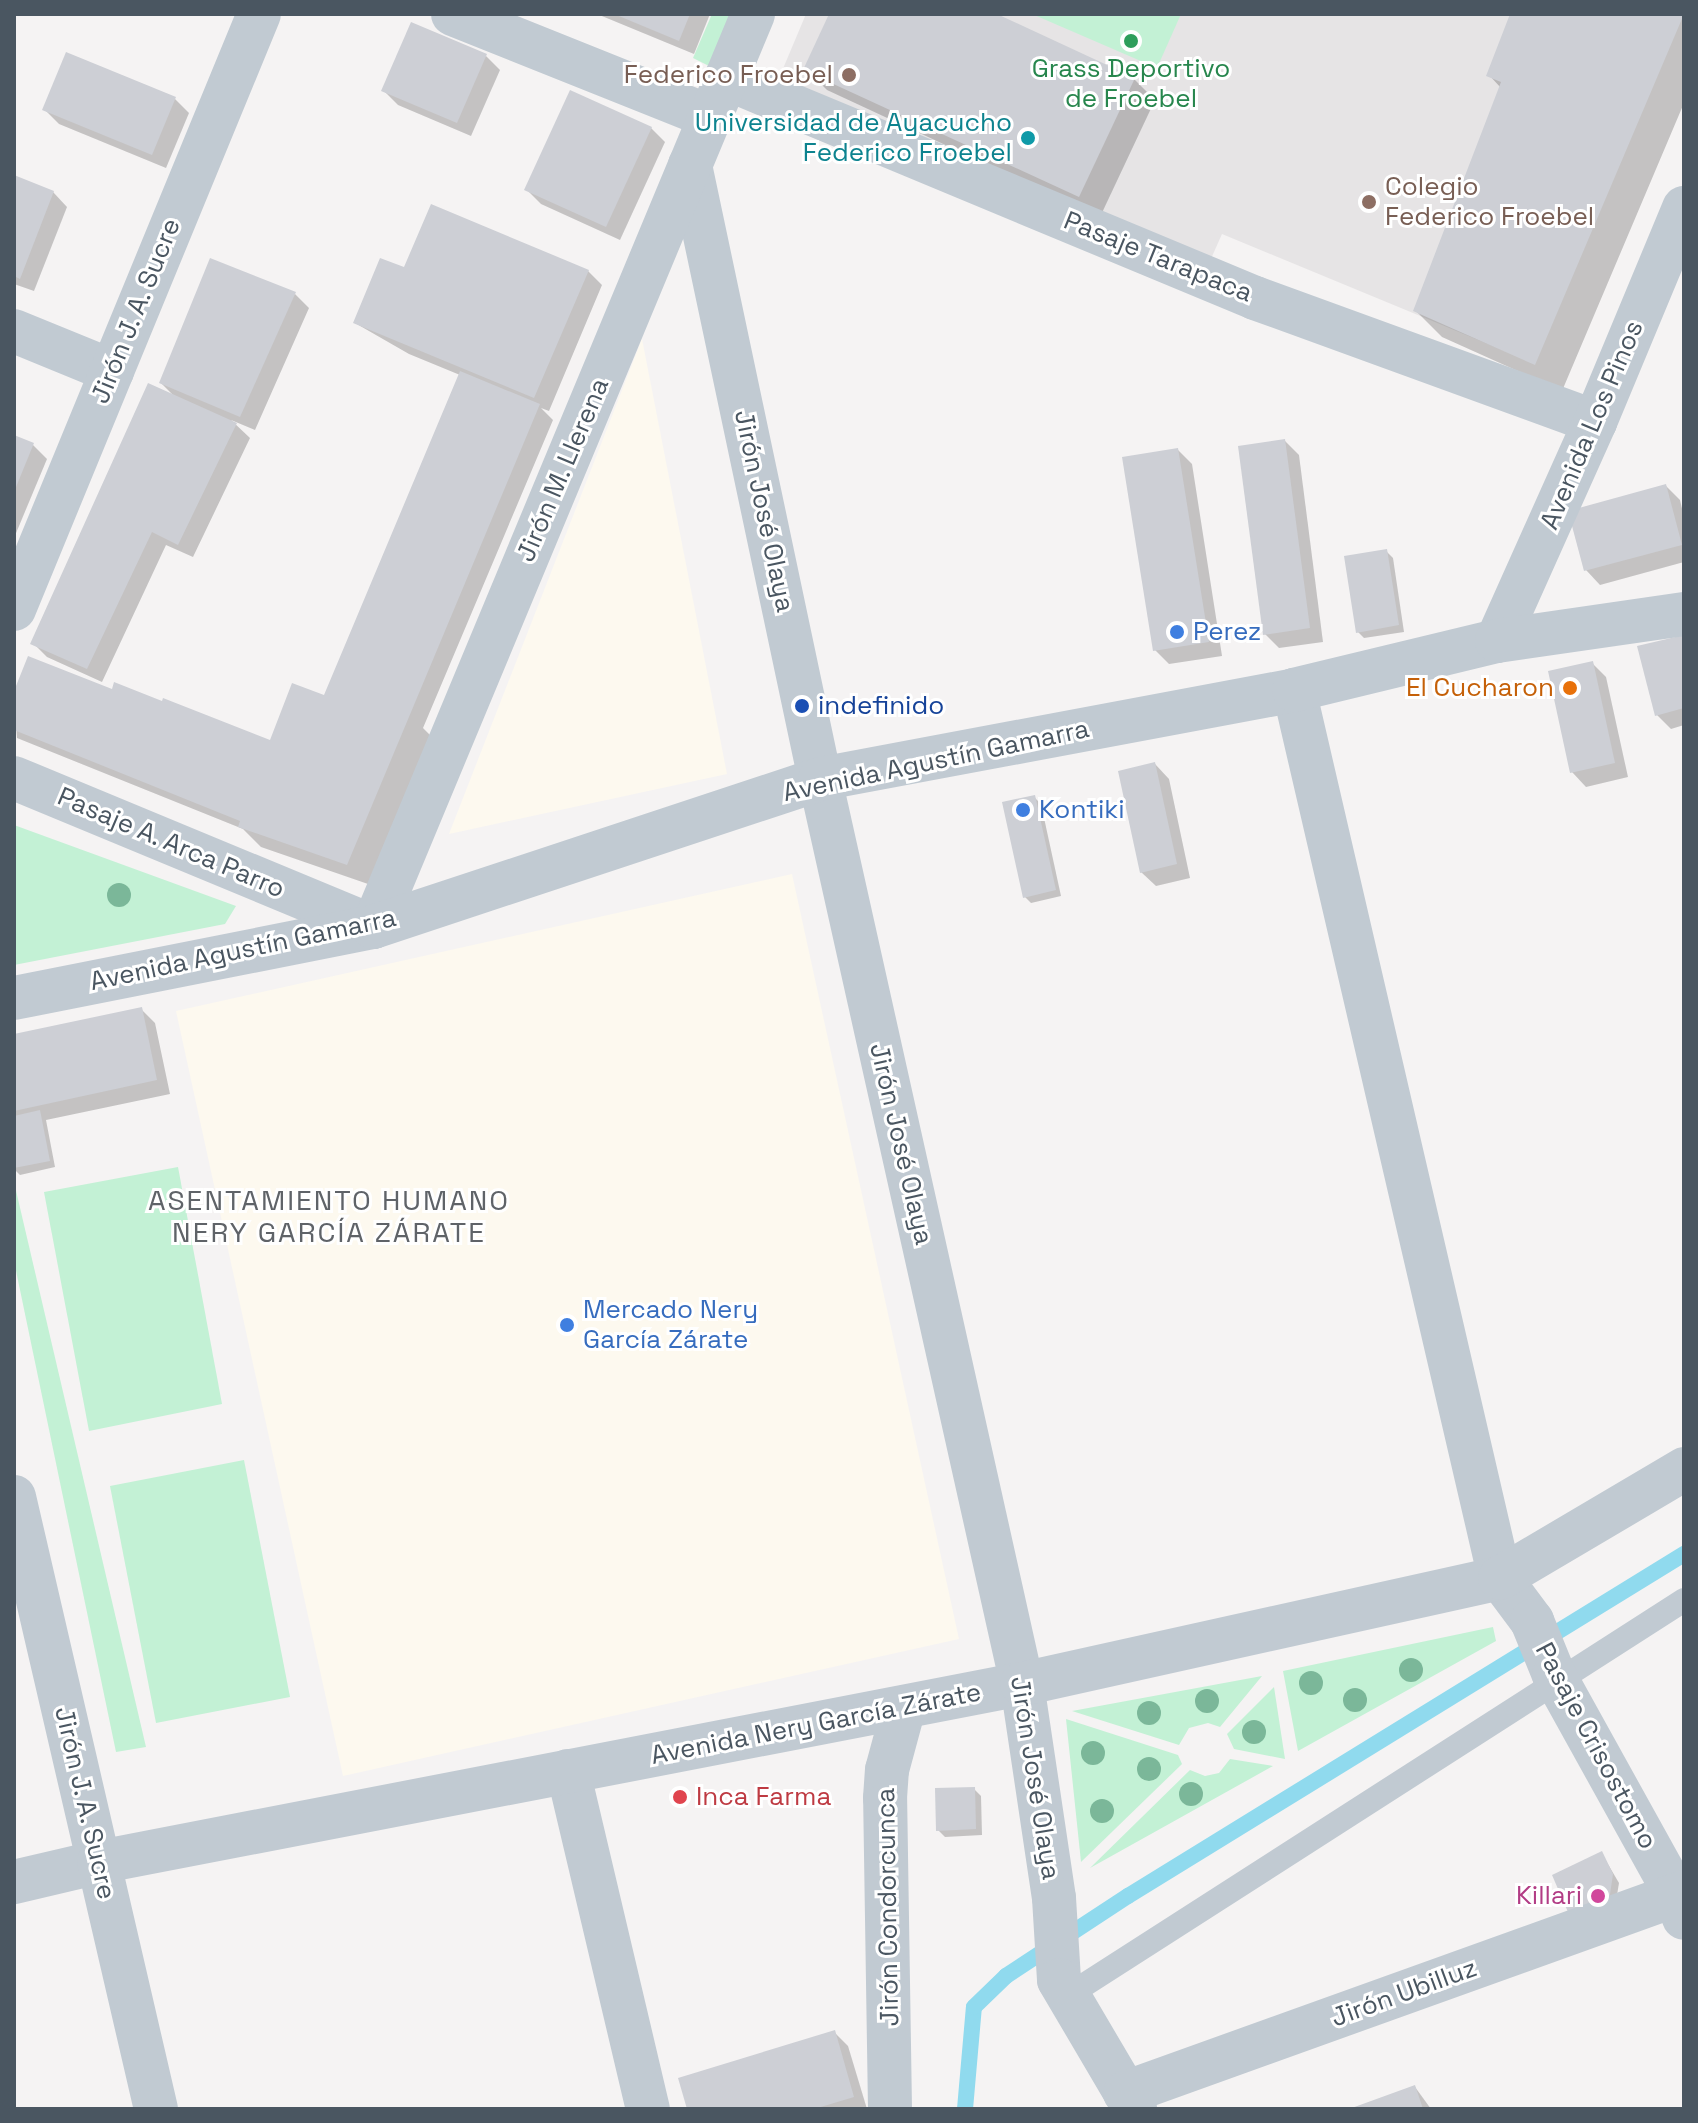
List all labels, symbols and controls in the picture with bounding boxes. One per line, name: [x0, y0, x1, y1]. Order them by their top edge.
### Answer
marker: Grass Deportivo de Froebel: [1122, 32, 1140, 50]
place label: Grass Deportivo de Froebel: [1032, 53, 1230, 114]
place label: Federico Froebel: [624, 59, 833, 91]
marker: Federico Froebel: [840, 66, 858, 84]
place label: Universidad de Ayacucho Federico Froebel: [694, 107, 1012, 168]
marker: Universidad de Ayacucho Federico Froebel: [1019, 129, 1037, 147]
place label: Colegio Federico Froebel: [1385, 171, 1594, 232]
marker: Colegio Federico Froebel: [1360, 193, 1378, 211]
street label: Pasaje Tarapaca: [1059, 205, 1257, 309]
street label: Jirón J. A. Sucre: [84, 213, 188, 409]
street label: Avenida Los Pinos: [1534, 316, 1650, 534]
street label: Jirón M. Llerena: [510, 373, 616, 567]
street label: Jirón José Olaya: [727, 407, 801, 615]
place label: Perez: [1193, 616, 1261, 648]
marker: Perez: [1168, 623, 1186, 641]
place label: El Cucharon: [1406, 672, 1554, 704]
marker: El Cucharon: [1561, 679, 1579, 697]
place label: indefinido: [818, 690, 944, 722]
marker: indefinido: [793, 697, 811, 715]
street label: Avenida Agustín Gamarra: [780, 713, 1092, 809]
street label: Pasaje A. Arca Parro: [52, 781, 290, 905]
place label: Kontiki: [1039, 794, 1125, 826]
marker: Kontiki: [1014, 801, 1032, 819]
street label: Avenida Agustín Gamarra: [87, 902, 399, 998]
street label: Jirón José Olaya: [863, 1040, 939, 1248]
district label: ASENTAMIENTO HUMANO NERY GARCÍA ZÁRATE: [148, 1183, 510, 1249]
place label: Mercado Nery García Zárate: [583, 1294, 758, 1356]
marker: Mercado Nery García Zárate: [558, 1316, 576, 1334]
street label: Pasaje Crisostomo: [1528, 1637, 1664, 1855]
street label: Jirón José Olaya: [1004, 1674, 1066, 1882]
street label: Avenida Nery García Zárate: [648, 1677, 984, 1771]
street label: Jirón J. A. Sucre: [47, 1703, 123, 1903]
place label: Inca Farma: [696, 1781, 831, 1813]
street label: Jirón Condorcunca: [870, 1787, 906, 2027]
marker: Inca Farma: [671, 1788, 689, 1806]
place label: Killari: [1516, 1880, 1582, 1912]
marker: Killari: [1589, 1887, 1607, 1905]
street label: Jirón Ubilluz: [1327, 1952, 1481, 2034]

